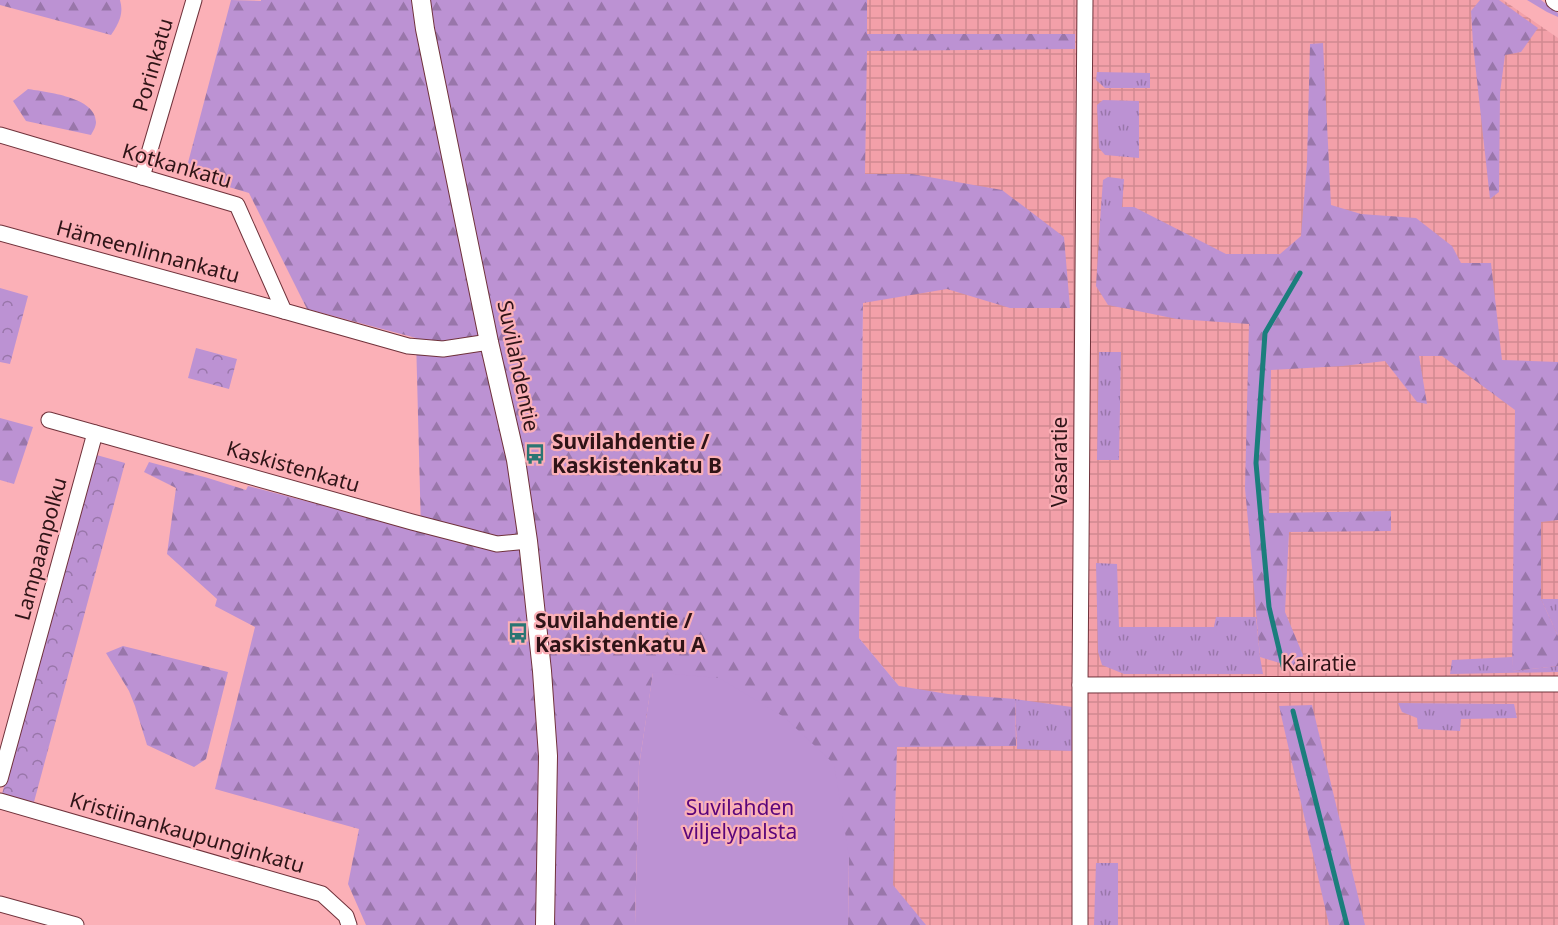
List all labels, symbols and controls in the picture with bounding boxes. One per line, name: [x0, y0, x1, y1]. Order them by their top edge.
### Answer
street label: Porinkatu: [125, 15, 179, 115]
street label: Kotkankatu: [119, 136, 235, 194]
street label: Hämeenlinnankatu: [53, 213, 243, 289]
street label: Suvilahdentie: [491, 298, 547, 434]
street label: Vasaratie: [1045, 417, 1073, 507]
place label: Suvilahdentie / Kaskistenkatu B: [552, 427, 722, 479]
street label: Kaskistenkatu: [223, 434, 363, 498]
bus stop icon: Suvilahdentie / Kaskistenkatu B: [523, 442, 547, 466]
street label: Lampaanpolku: [7, 474, 73, 623]
place label: Suvilahdentie / Kaskistenkatu A: [535, 606, 706, 658]
bus stop icon: Suvilahdentie / Kaskistenkatu A: [506, 621, 530, 645]
street label: Kairatie: [1281, 649, 1357, 677]
street label: Kristiinankaupunginkatu: [67, 785, 308, 879]
park label: Suvilahden viljelypalsta: [683, 793, 797, 845]

